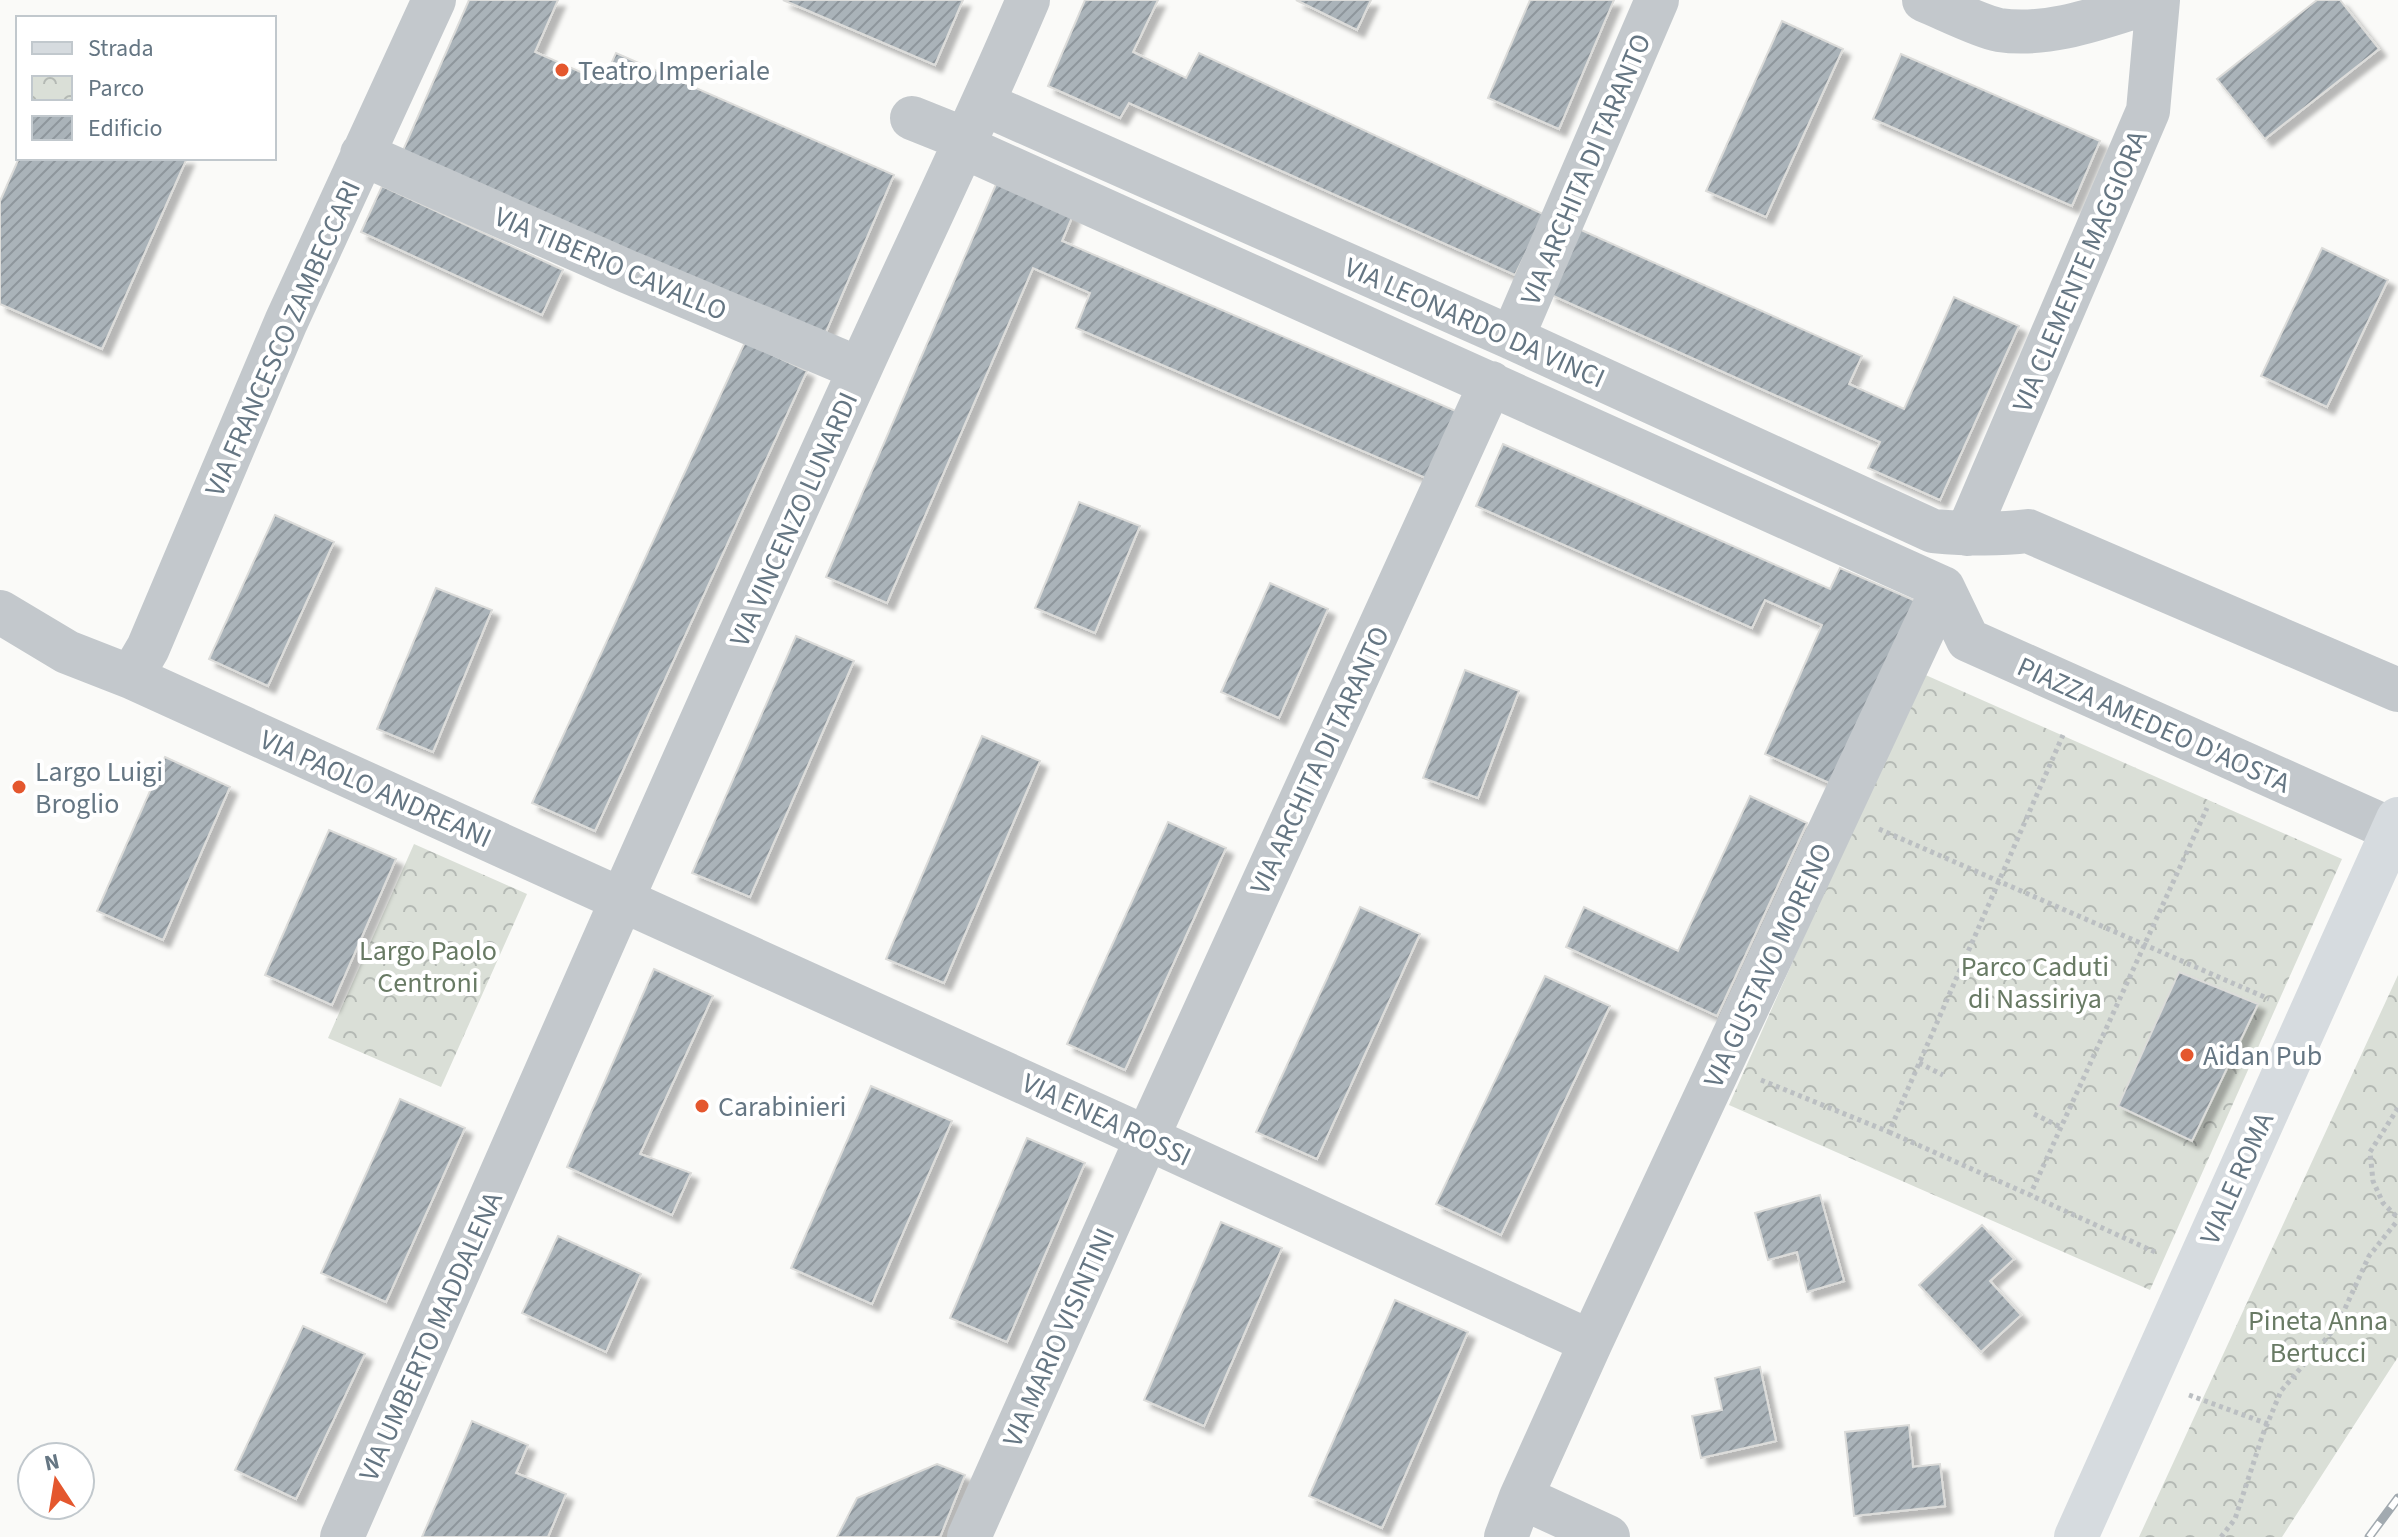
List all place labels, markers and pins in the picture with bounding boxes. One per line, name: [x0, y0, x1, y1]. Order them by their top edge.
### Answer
place label: Teatro Imperiale: [578, 51, 770, 91]
marker: Teatro Imperiale: [553, 61, 571, 79]
place label: Largo Luigi Broglio: [35, 752, 163, 824]
marker: Largo Luigi Broglio: [10, 778, 28, 796]
place label: Aidan Pub: [2203, 1036, 2322, 1076]
marker: Aidan Pub: [2178, 1046, 2196, 1064]
place label: Carabinieri: [718, 1087, 846, 1127]
marker: Carabinieri: [693, 1097, 711, 1115]

